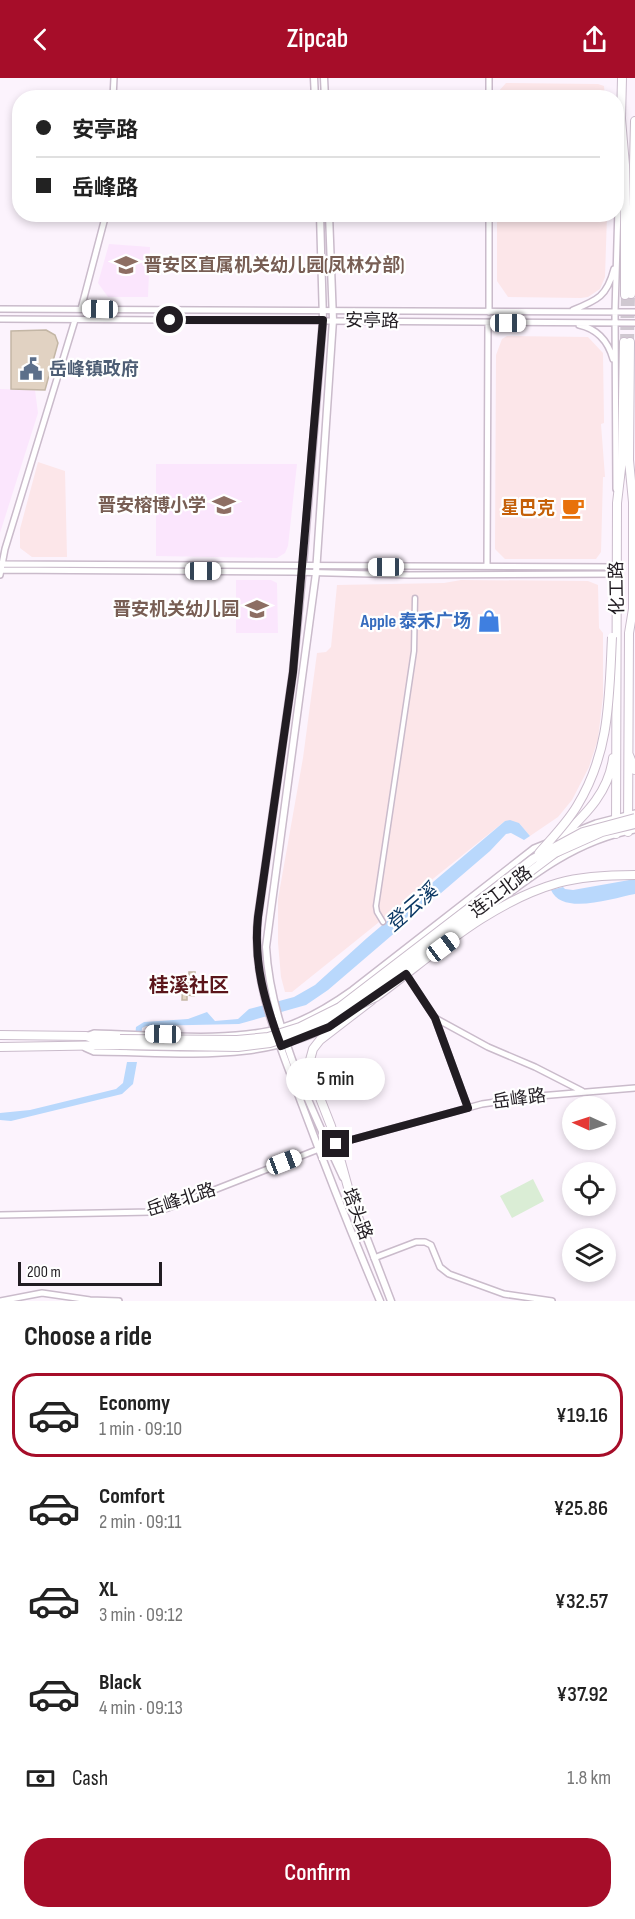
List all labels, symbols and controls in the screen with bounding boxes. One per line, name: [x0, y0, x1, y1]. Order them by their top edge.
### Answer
icon: back: [24, 23, 57, 56]
text: Zipcab: [287, 23, 348, 55]
icon: share: [578, 23, 611, 56]
text: 安亭路: [72, 117, 138, 144]
text: 岳峰路: [72, 175, 138, 202]
school or university icon: 晋安区直属机关幼儿园(凤林分部): [113, 252, 139, 278]
place label: 晋安区直属机关幼儿园(凤林分部): [144, 255, 404, 276]
car: [82, 300, 118, 318]
route start: [156, 306, 183, 333]
street label: 安亭路: [345, 310, 399, 332]
car: [490, 314, 526, 332]
public building icon: 岳峰镇政府: [18, 356, 44, 382]
place label: 岳峰镇政府: [49, 358, 139, 380]
school or university icon: 晋安榕博小学: [211, 492, 237, 518]
place label: 晋安榕博小学: [98, 495, 206, 516]
cafe icon: 星巴克: [560, 495, 586, 521]
place label: 星巴克: [501, 498, 555, 519]
car: [368, 558, 404, 576]
street label: 化工路: [606, 561, 628, 615]
car: [185, 562, 221, 580]
school or university icon: 晋安机关幼儿园: [244, 596, 270, 622]
place label: 晋安机关幼儿园: [113, 599, 239, 620]
shop icon: Apple 泰禾广场: [476, 608, 502, 634]
place label: Apple 泰禾广场: [359, 611, 471, 632]
street label: 连江北路: [466, 862, 536, 922]
water label: 登云溪: [381, 878, 444, 937]
car: [423, 929, 463, 965]
district label: 桂溪社区: [149, 974, 229, 998]
car: [145, 1025, 181, 1043]
callout: 5 min: [286, 1057, 386, 1099]
text: 5 min: [317, 1067, 354, 1091]
street label: 岳峰路: [491, 1085, 547, 1113]
north arrow: [562, 1096, 616, 1150]
map controls: [562, 1096, 616, 1282]
route end: [322, 1130, 349, 1157]
car: [264, 1147, 304, 1177]
button: locate: [562, 1162, 616, 1216]
street label: 岳峰北路: [144, 1179, 218, 1221]
street label: 塔头路: [338, 1185, 376, 1243]
button: layers: [562, 1228, 616, 1282]
scale bar: [18, 1259, 162, 1286]
text: 200 m: [27, 1263, 61, 1282]
text: Choose a ride: [24, 1321, 152, 1353]
icon: car: [27, 1388, 81, 1442]
text: Economy: [99, 1390, 170, 1417]
text: ¥19.16: [556, 1402, 608, 1429]
text: 1 min · 09:10: [99, 1417, 182, 1441]
icon: car: [27, 1481, 81, 1535]
text: Comfort: [99, 1483, 165, 1510]
text: ¥25.86: [553, 1495, 608, 1522]
text: 2 min · 09:11: [99, 1510, 181, 1534]
icon: car: [27, 1574, 81, 1628]
text: XL: [99, 1576, 118, 1603]
text: ¥32.57: [555, 1588, 608, 1615]
text: 3 min · 09:12: [99, 1603, 183, 1627]
icon: car: [27, 1667, 81, 1721]
text: Black: [99, 1669, 141, 1696]
text: ¥37.92: [556, 1681, 608, 1708]
text: 4 min · 09:13: [99, 1696, 183, 1720]
icon: cash: [24, 1762, 57, 1795]
text: Cash: [72, 1765, 108, 1792]
text: 1.8 km: [567, 1766, 611, 1790]
button: Confirm: [24, 1838, 611, 1907]

